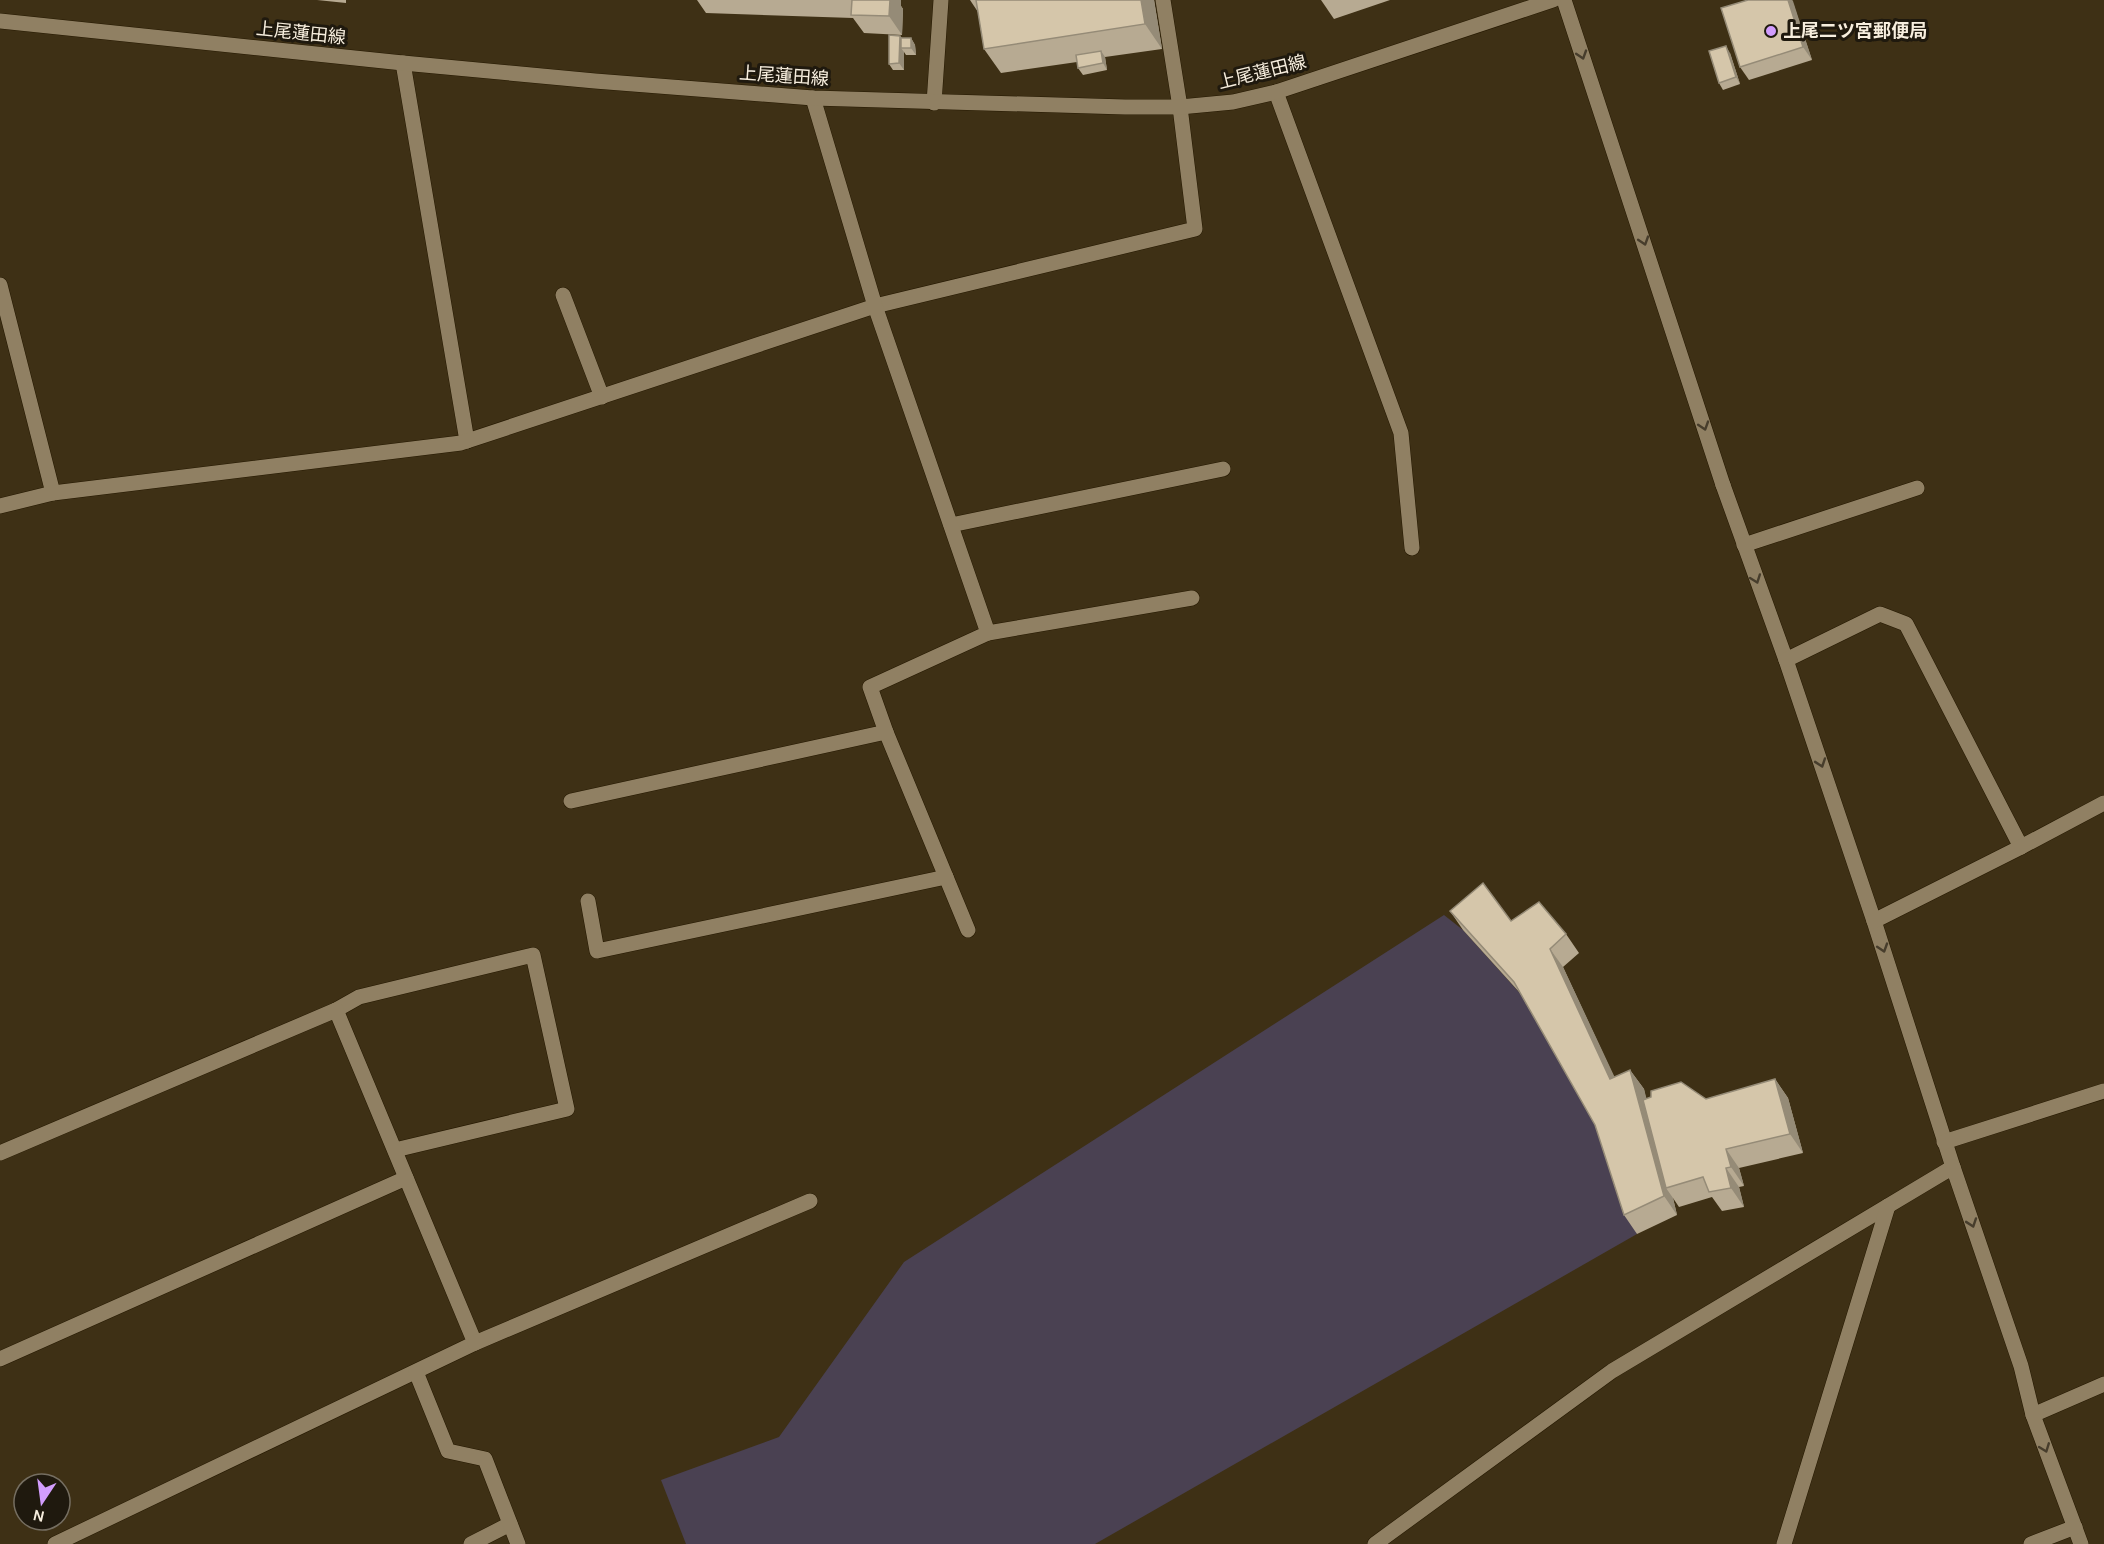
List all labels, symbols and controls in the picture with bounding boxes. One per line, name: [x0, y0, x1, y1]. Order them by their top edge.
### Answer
street label: 上尾蓮田線: [255, 17, 347, 49]
place label: 上尾二ツ宮郵便局: [1783, 20, 1927, 42]
marker: 上尾二ツ宮郵便局: [1764, 24, 1778, 38]
street label: 上尾蓮田線: [1216, 50, 1308, 94]
one-way arrow: [1575, 50, 1587, 60]
street label: 上尾蓮田線: [738, 62, 830, 90]
one-way arrow: [1636, 235, 1649, 246]
one-way arrow: [1696, 420, 1709, 431]
one-way arrow: [1749, 573, 1762, 584]
one-way arrow: [1813, 757, 1826, 768]
one-way arrow: [1875, 942, 1888, 953]
one-way arrow: [1964, 1217, 1977, 1228]
one-way arrow: [2038, 1442, 2050, 1453]
north arrow: [12, 1472, 72, 1532]
text: N: [31, 1506, 46, 1527]

